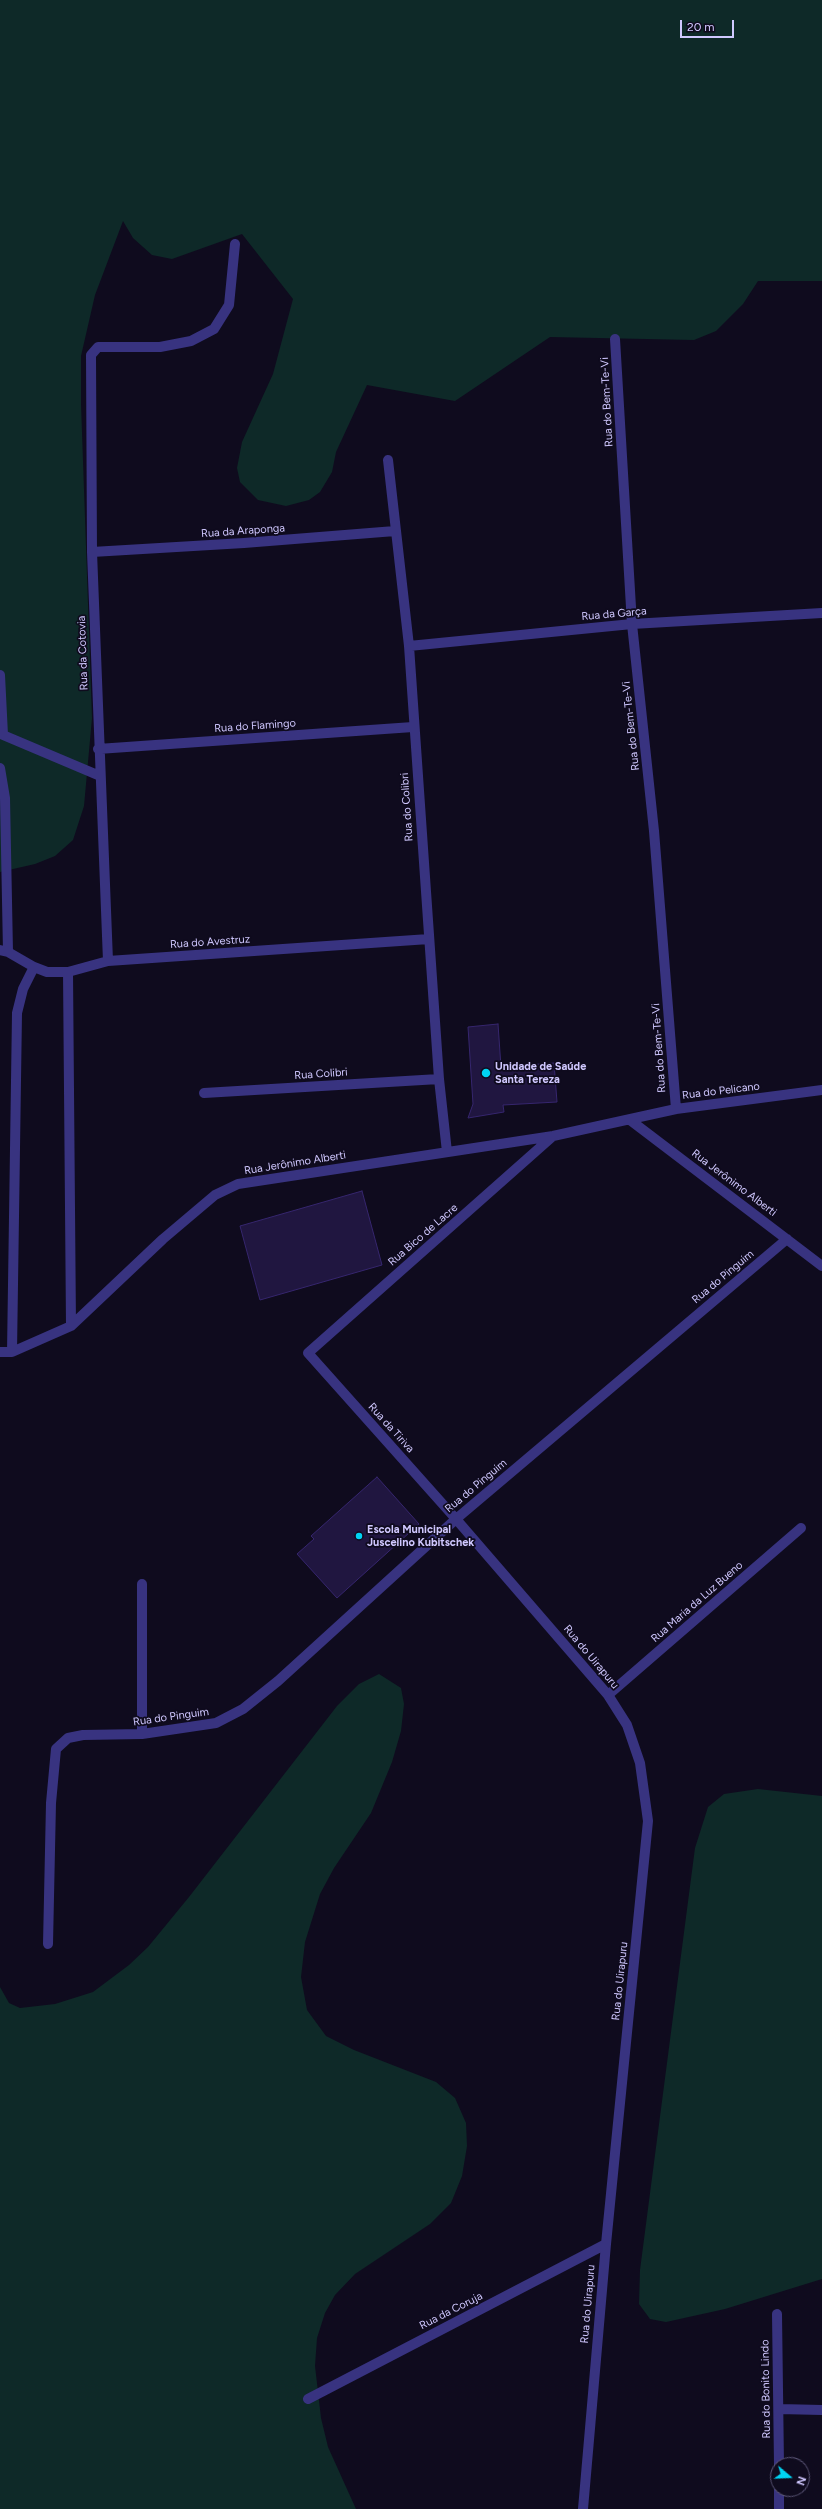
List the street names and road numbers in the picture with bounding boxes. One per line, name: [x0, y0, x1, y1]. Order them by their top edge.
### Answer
street label: Rua do Bem-Te-Vi: [598, 357, 616, 447]
street label: Rua da Araponga: [201, 521, 285, 541]
street label: Rua da Garça: [581, 605, 647, 623]
street label: Rua da Cotovia: [75, 615, 91, 691]
street label: Rua do Bem-Te-Vi: [620, 681, 642, 771]
street label: Rua do Flamingo: [214, 717, 296, 735]
street label: Rua do Colibri: [398, 772, 416, 842]
street label: Rua do Avestruz: [169, 933, 251, 951]
street label: Rua do Bem-Te-Vi: [649, 1003, 669, 1093]
street label: Rua Colibri: [294, 1066, 348, 1082]
street label: Rua do Pelicano: [681, 1080, 761, 1102]
street label: Rua Jerônimo Alberti: [689, 1147, 779, 1219]
street label: Rua Jerônimo Alberti: [243, 1148, 347, 1178]
street label: Rua Bico de Lacre: [386, 1201, 460, 1269]
street label: Rua do Pinguim: [689, 1247, 757, 1307]
street label: Rua da Tiriva: [365, 1400, 417, 1456]
street label: Rua do Pinguim: [442, 1456, 510, 1516]
street label: Rua Maria da Luz Bueno: [649, 1559, 745, 1645]
street label: Rua do Uirapuru: [561, 1622, 621, 1692]
street label: Rua do Pinguim: [132, 1705, 210, 1729]
street label: Rua do Uirapuru: [609, 1941, 631, 2021]
street label: Rua do Uirapuru: [578, 2264, 598, 2344]
street label: Rua da Coruja: [417, 2289, 485, 2333]
street label: Rua do Bonito Lindo: [759, 2339, 773, 2439]

